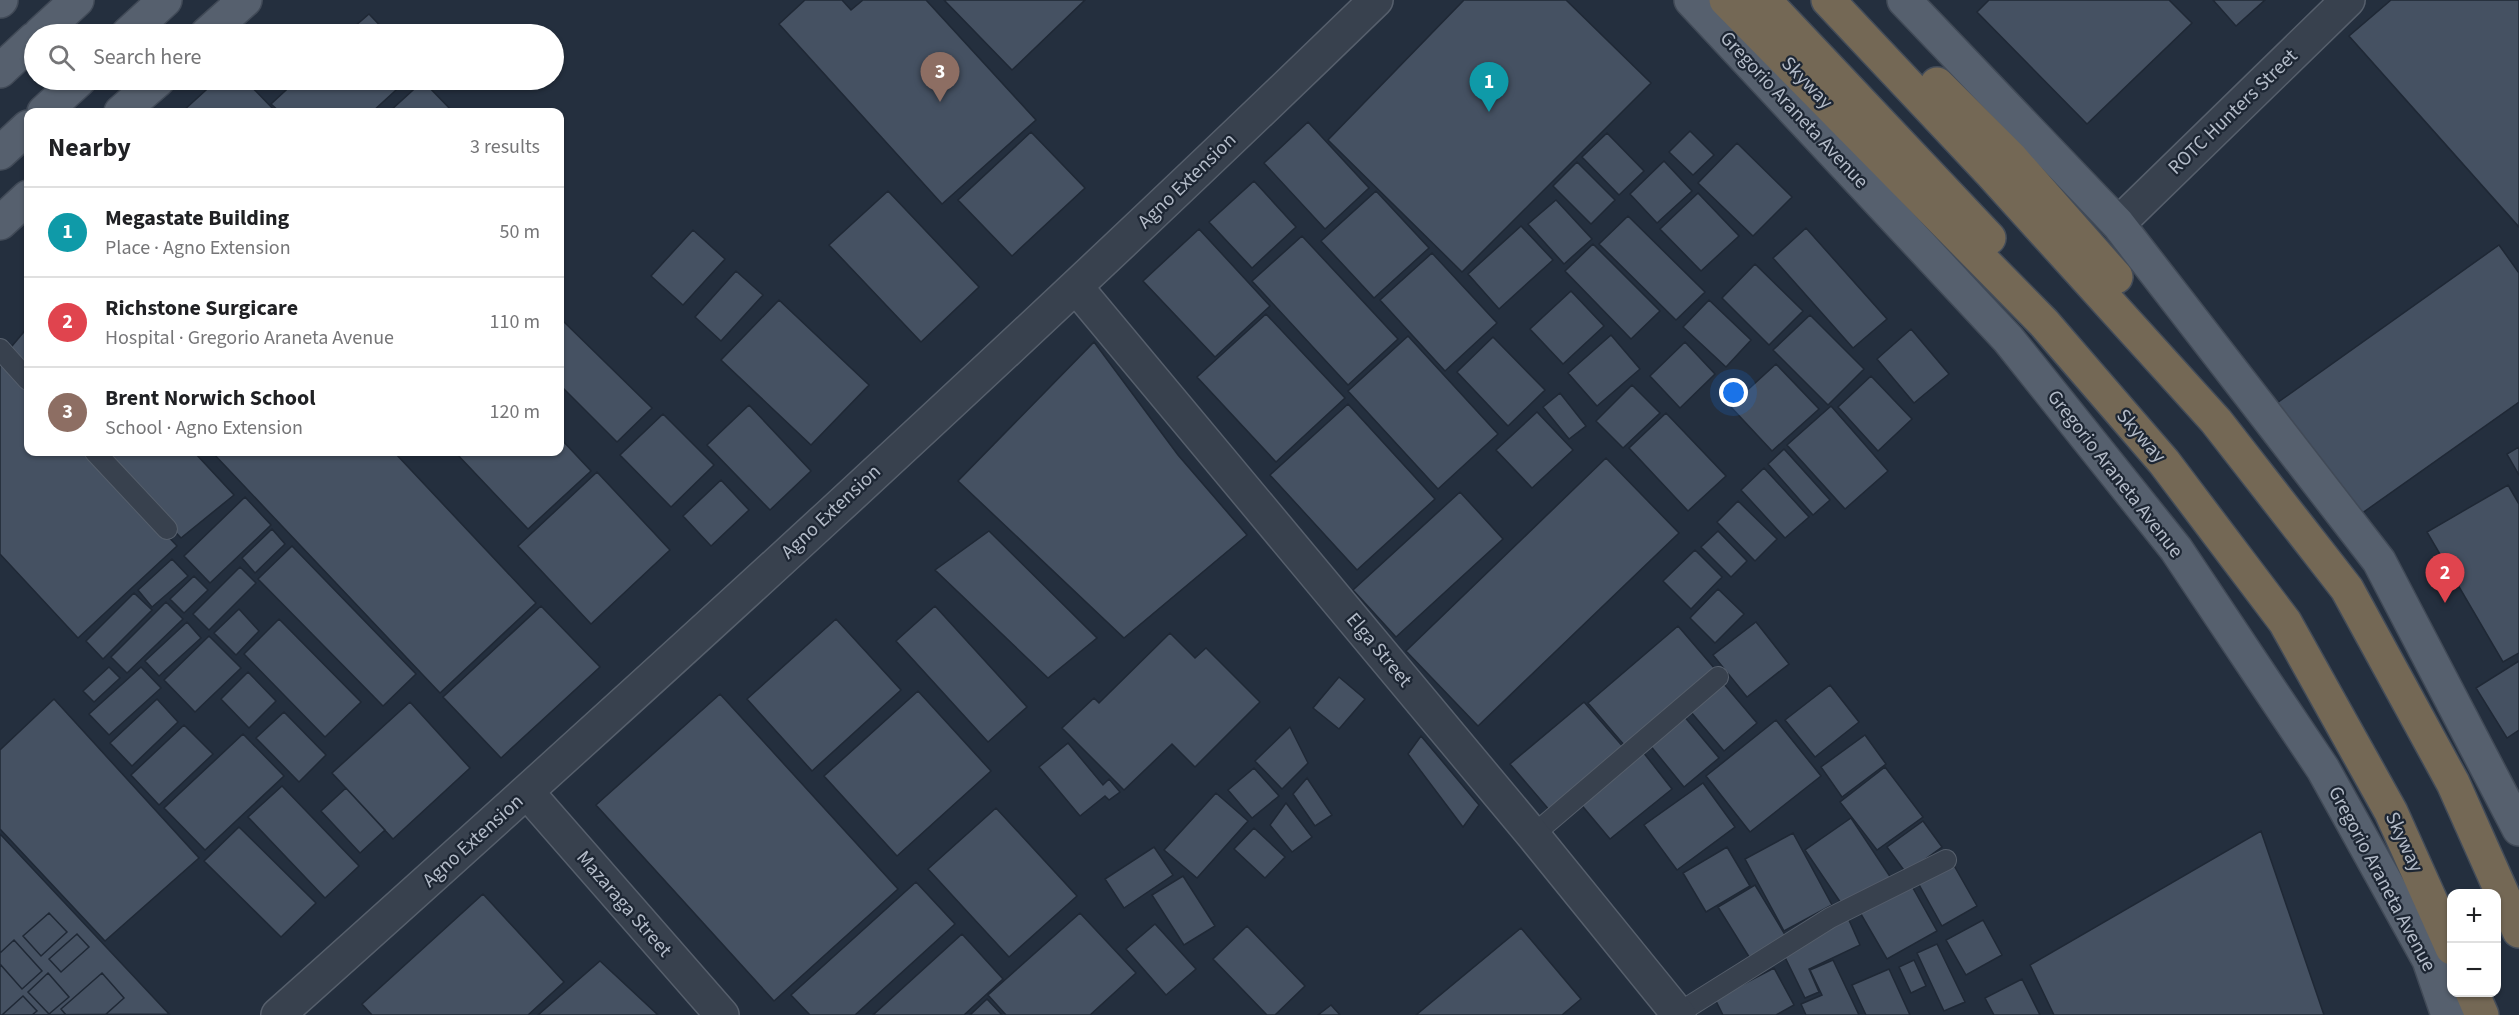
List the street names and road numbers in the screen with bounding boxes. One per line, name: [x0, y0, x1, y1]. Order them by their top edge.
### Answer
street label: Gregorio Araneta Avenue: [1713, 25, 1875, 195]
street label: ROTC Hunters Street: [2162, 43, 2304, 181]
street label: Skyway: [1775, 50, 1840, 116]
street label: Agno Extension: [1131, 127, 1243, 235]
street label: Gregorio Araneta Avenue: [2040, 384, 2190, 564]
street label: Skyway: [2110, 403, 2173, 470]
street label: Agno Extension: [775, 458, 887, 566]
street label: Elga Street: [1339, 607, 1419, 693]
street label: Gregorio Araneta Avenue: [2321, 781, 2443, 977]
street label: Agno Extension: [416, 788, 530, 894]
street label: Skyway: [2378, 807, 2430, 877]
street label: Mazaraga Street: [570, 845, 678, 964]

